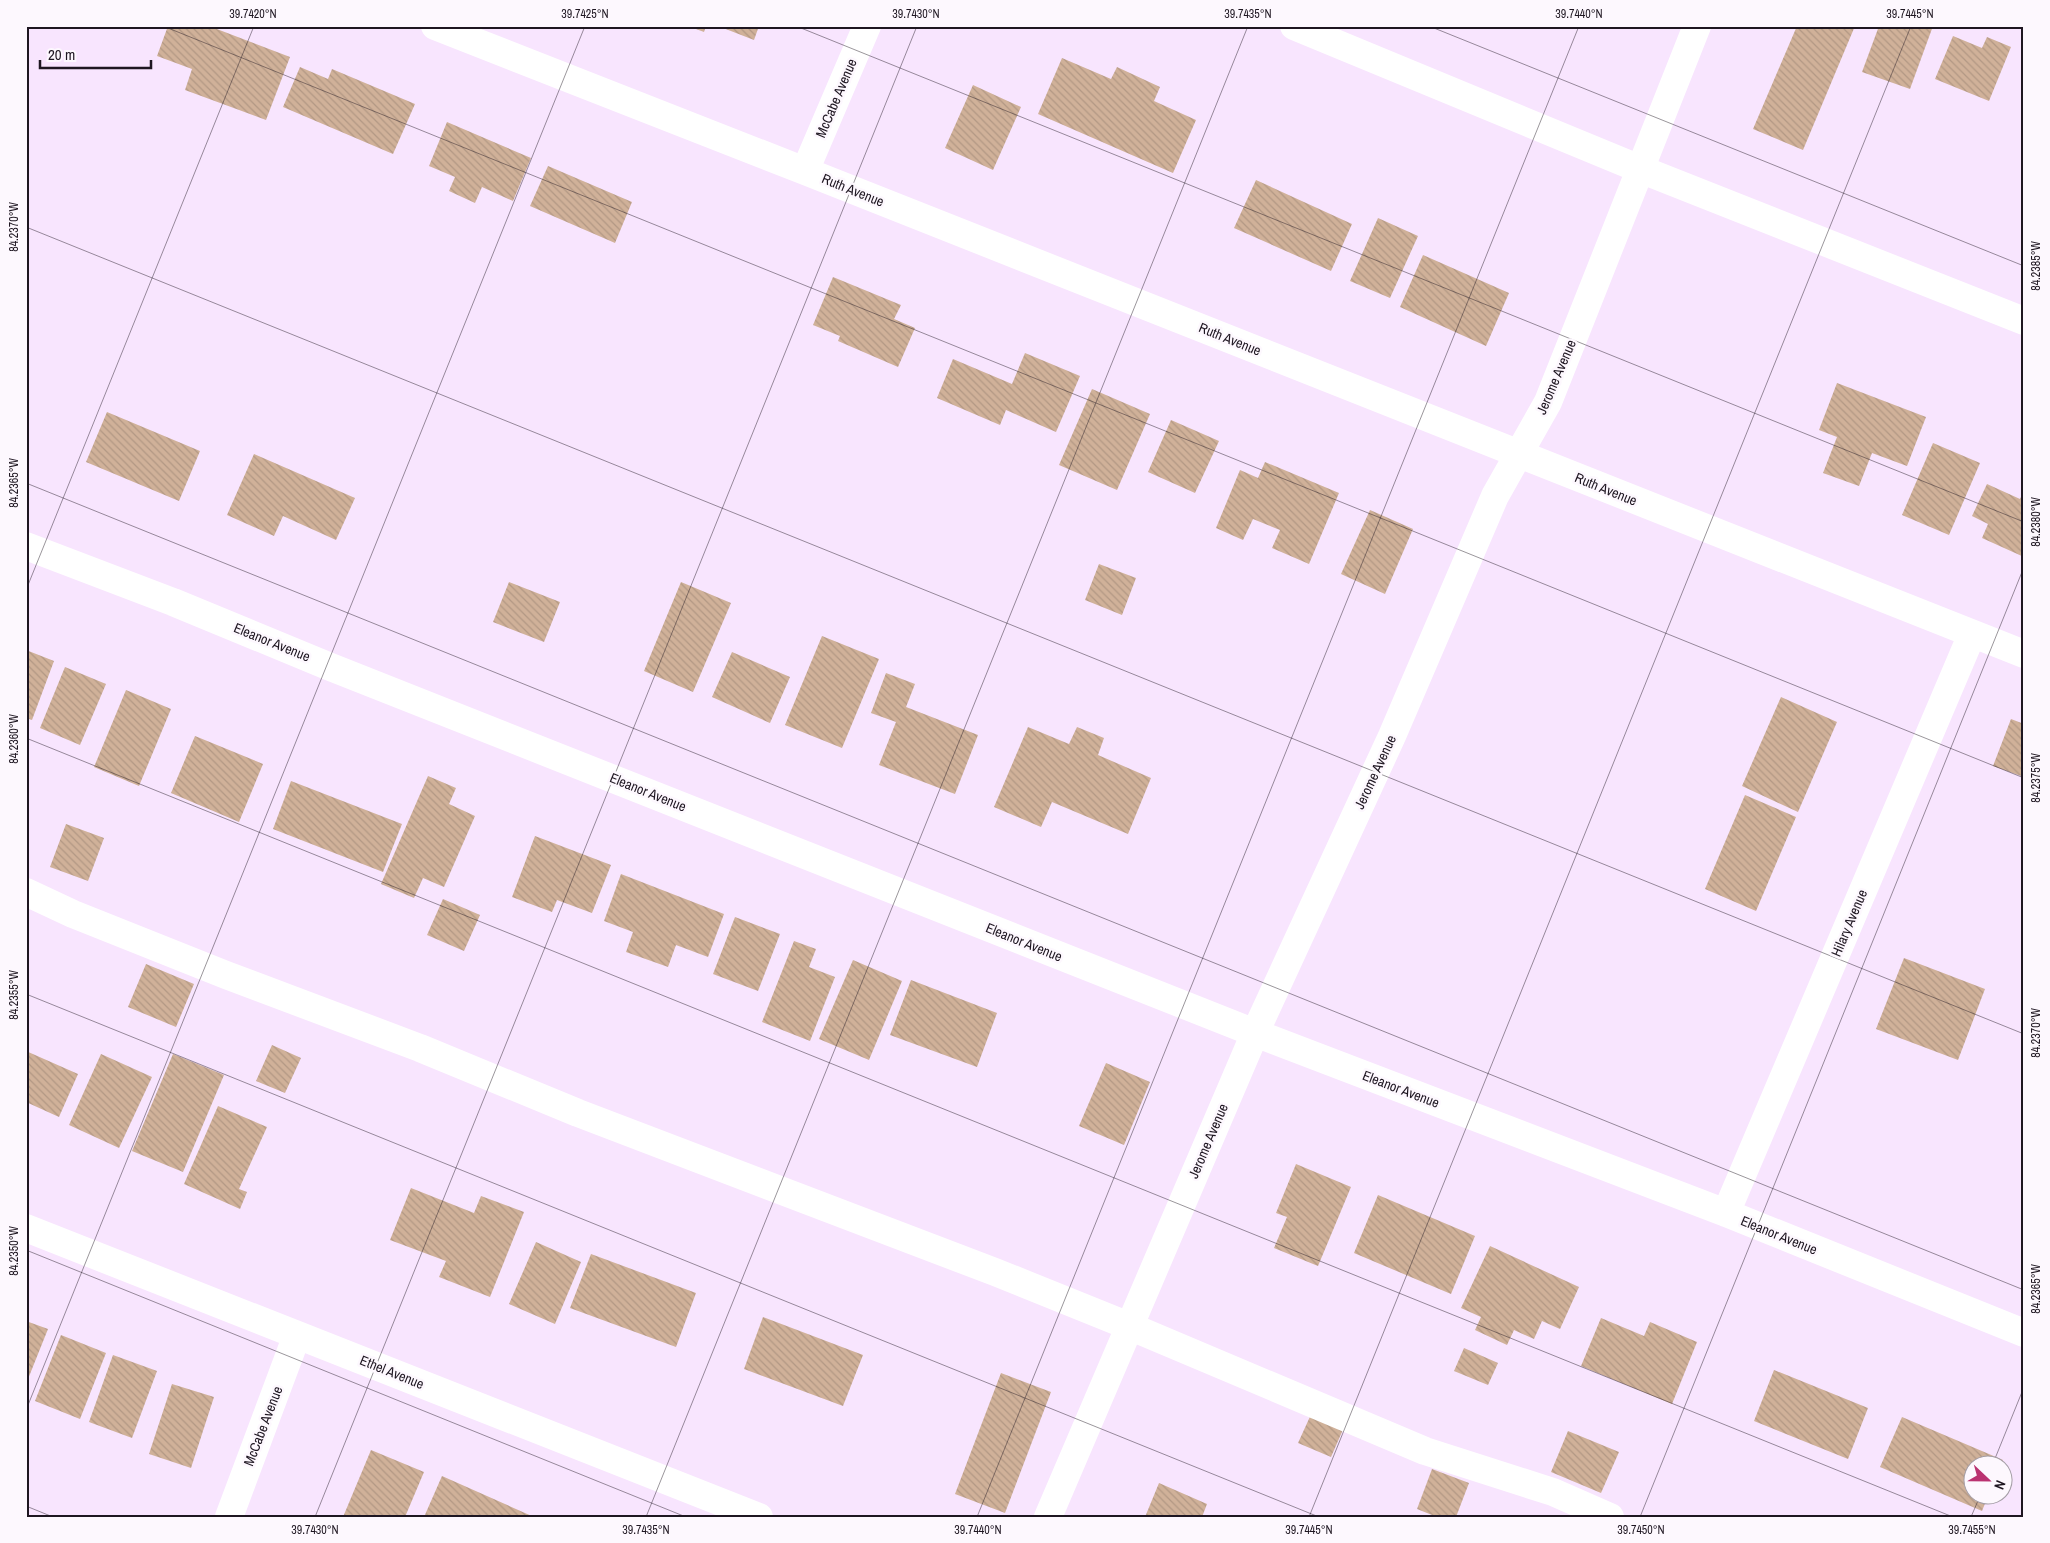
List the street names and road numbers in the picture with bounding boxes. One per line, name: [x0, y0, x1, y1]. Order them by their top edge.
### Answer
street label: McCabe Avenue: [811, 56, 861, 140]
street label: Ruth Avenue: [819, 169, 887, 211]
street label: Ruth Avenue: [1196, 318, 1264, 360]
street label: Jerome Avenue: [1532, 337, 1580, 417]
street label: Ruth Avenue: [1572, 468, 1640, 510]
street label: Eleanor Avenue: [231, 619, 313, 665]
street label: Jerome Avenue: [1350, 732, 1400, 812]
street label: Eleanor Avenue: [607, 769, 689, 815]
street label: Hilary Avenue: [1827, 887, 1871, 959]
street label: Eleanor Avenue: [983, 919, 1065, 965]
street label: Eleanor Avenue: [1360, 1066, 1442, 1112]
street label: Jerome Avenue: [1184, 1101, 1232, 1181]
street label: Eleanor Avenue: [1738, 1212, 1820, 1258]
street label: Ethel Avenue: [357, 1351, 427, 1393]
street label: McCabe Avenue: [240, 1384, 286, 1468]

